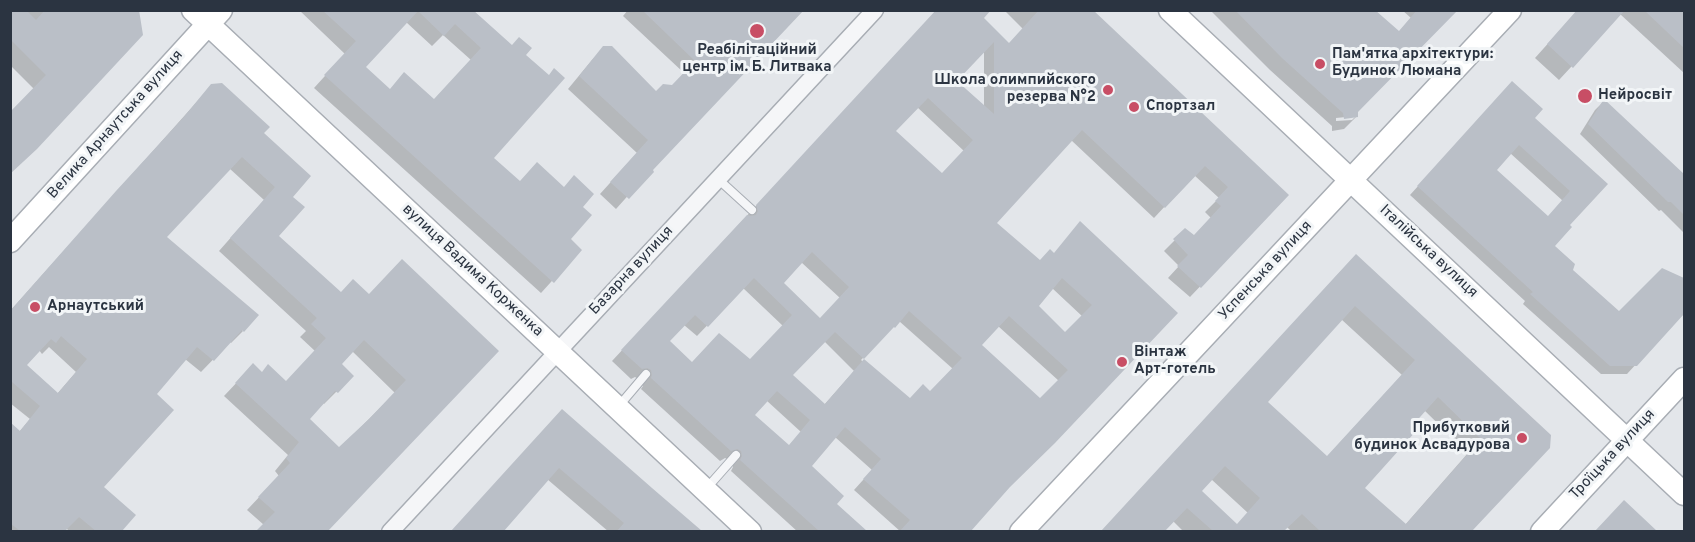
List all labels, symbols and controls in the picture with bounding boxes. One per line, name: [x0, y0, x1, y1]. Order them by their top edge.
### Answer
marker: Реабілітаційний центр ім. Б. Литвака: [748, 22, 766, 40]
place label: Реабілітаційний центр ім. Б. Литвака: [682, 42, 832, 77]
place label: Пам'ятка архітектури: Будинок Люмана: [1332, 46, 1493, 81]
street label: Велика Арнаутська вулиця: [44, 47, 188, 203]
marker: Пам'ятка архітектури: Будинок Люмана: [1313, 57, 1327, 71]
place label: Школа олимпийского резерва N°2: [934, 72, 1096, 107]
marker: Школа олимпийского резерва N°2: [1101, 83, 1115, 97]
marker: Нейросвіт: [1576, 87, 1594, 105]
place label: Нейросвіт: [1598, 87, 1672, 105]
place label: Спортзал: [1146, 98, 1215, 116]
marker: Спортзал: [1127, 100, 1141, 114]
street label: вулиця Вадима Корженка: [398, 201, 546, 341]
street label: Італійська вулиця: [1375, 202, 1481, 302]
street label: Успенська вулиця: [1215, 218, 1317, 324]
street label: Базарна вулиця: [586, 223, 678, 319]
place label: Арнаутський: [47, 298, 144, 316]
marker: Арнаутський: [28, 300, 42, 314]
place label: Вінтаж Арт-готель: [1134, 344, 1216, 379]
marker: Вінтаж Арт-готель: [1115, 355, 1129, 369]
street label: Троїцька вулиця: [1566, 406, 1660, 504]
place label: Прибутковий будинок Асвадурова: [1354, 420, 1510, 455]
marker: Прибутковий будинок Асвадурова: [1515, 431, 1529, 445]

